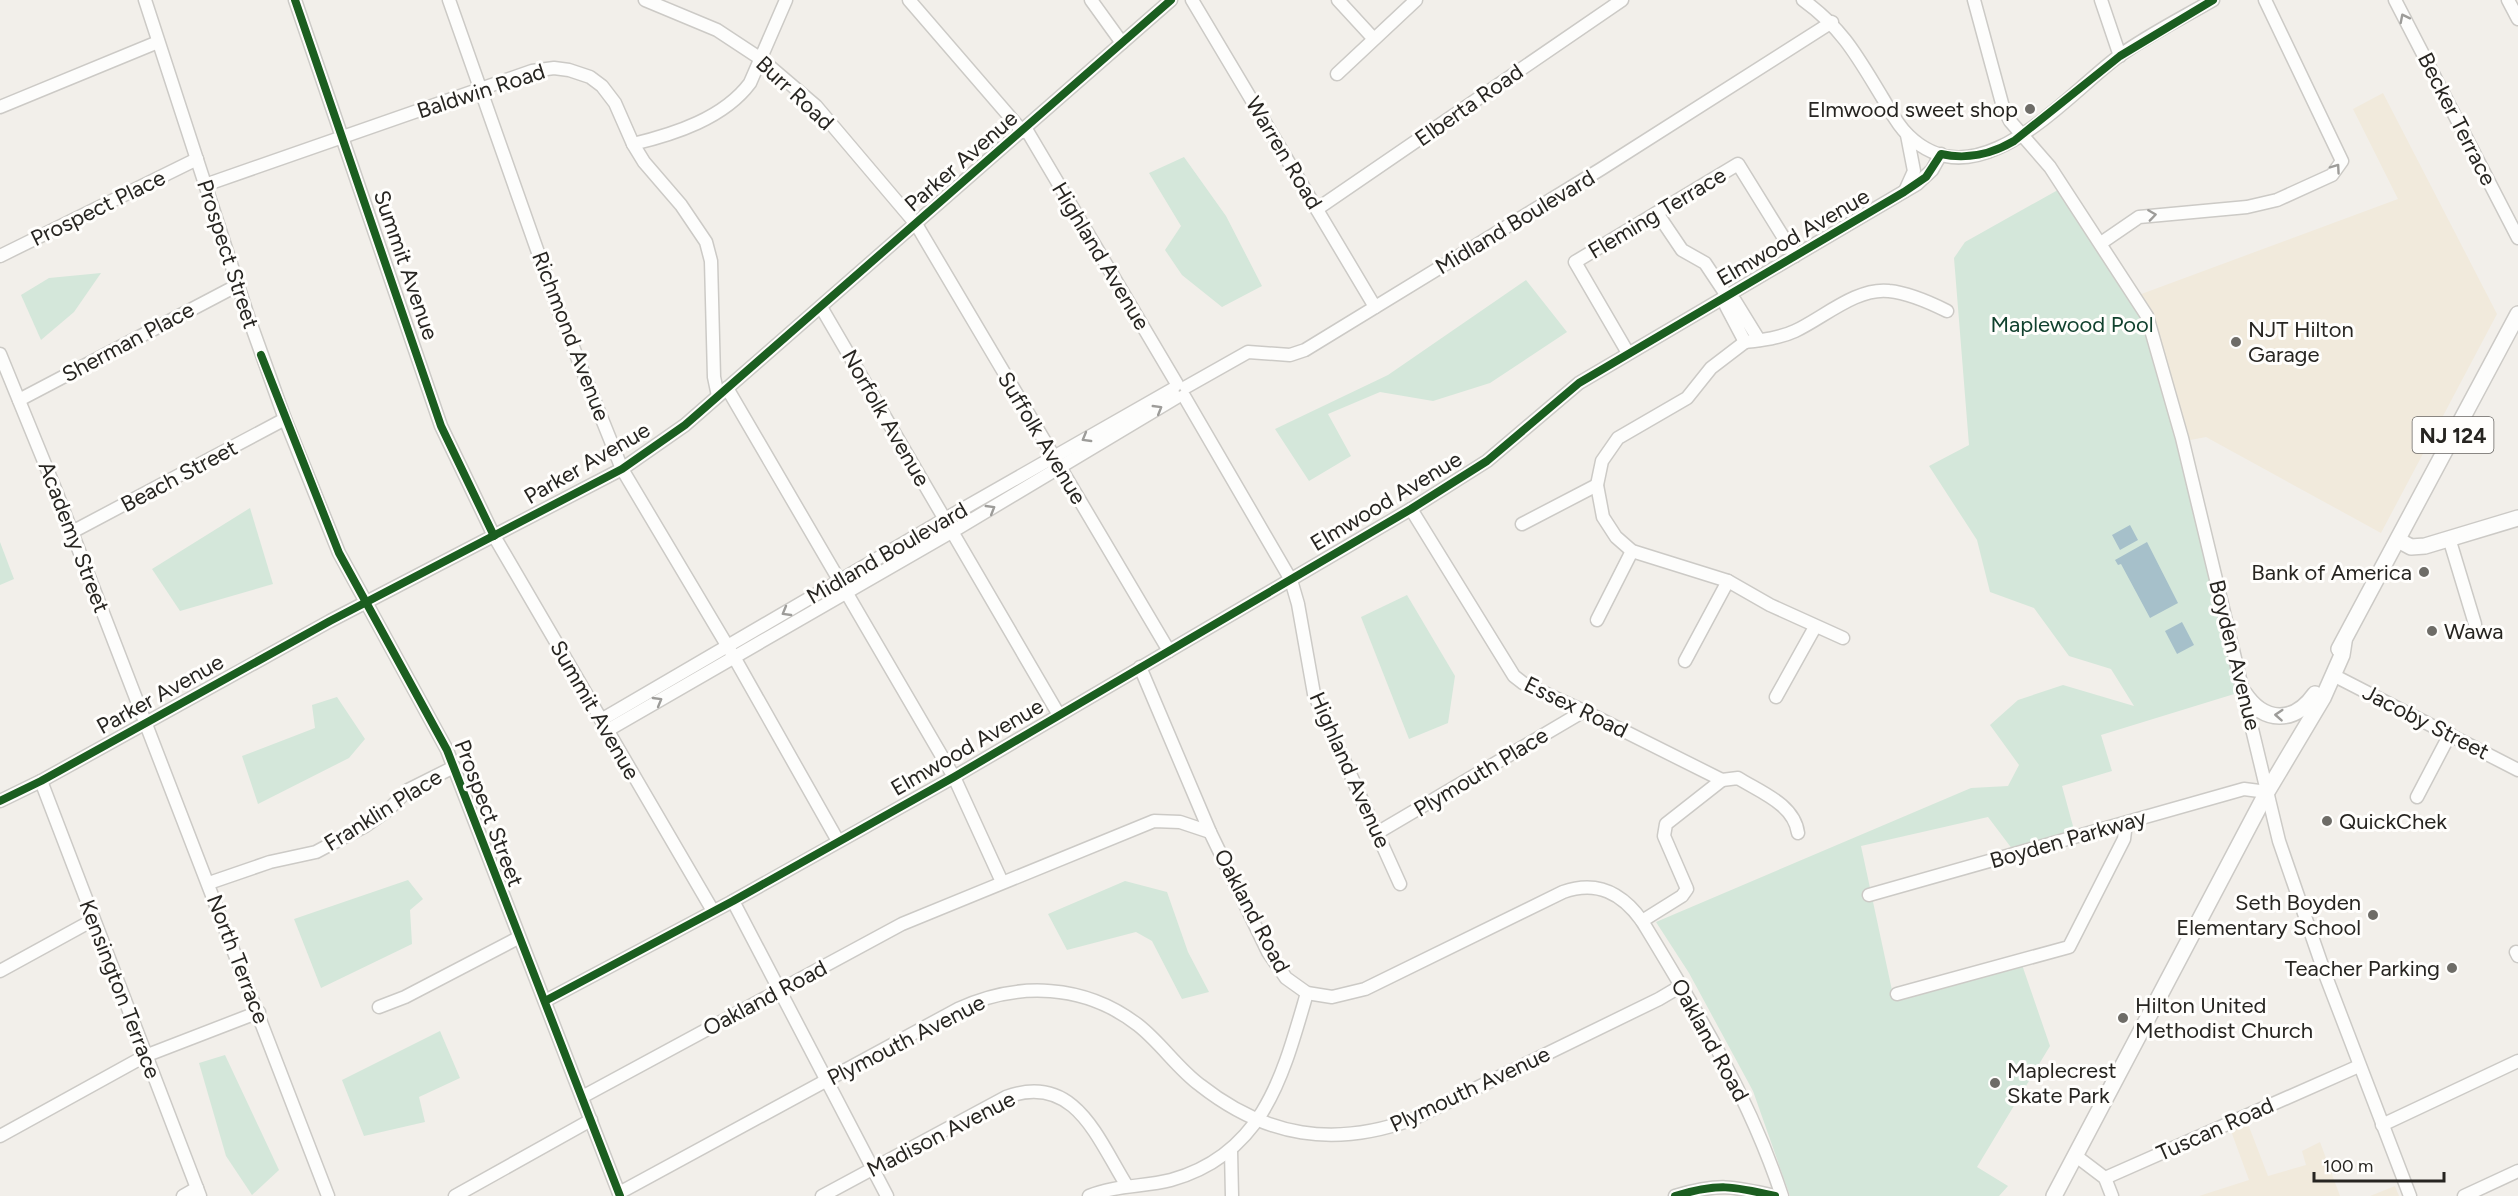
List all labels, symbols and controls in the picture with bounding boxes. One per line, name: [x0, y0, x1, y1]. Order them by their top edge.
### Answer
one-way arrow: [2400, 13, 2412, 24]
street label: Becker Terrace: [2412, 48, 2502, 190]
street label: Burr Road: [750, 50, 840, 136]
street label: Baldwin Road: [414, 58, 548, 124]
street label: Elberta Road: [1410, 58, 1528, 152]
street label: Warren Road: [1240, 92, 1328, 214]
place label: Elmwood sweet shop: [1807, 96, 2018, 123]
marker: Elmwood sweet shop: [2023, 102, 2037, 116]
street label: Parker Avenue: [899, 105, 1023, 217]
street label: Fleming Terrace: [1583, 161, 1731, 265]
street label: Prospect Place: [26, 164, 170, 252]
street label: Midland Boulevard: [1430, 164, 1600, 280]
one-way arrow: [2328, 164, 2339, 175]
street label: Prospect Street: [191, 176, 265, 332]
street label: Highland Avenue: [1046, 177, 1156, 335]
street label: Elmwood Avenue: [1712, 182, 1874, 292]
street label: Summit Avenue: [368, 187, 444, 343]
one-way arrow: [2147, 209, 2156, 222]
street label: Richmond Avenue: [526, 247, 616, 425]
street label: Sherman Place: [57, 296, 199, 388]
park label: Maplewood Pool: [1990, 311, 2154, 338]
place label: NJT Hilton Garage: [2248, 316, 2354, 368]
marker: NJT Hilton Garage: [2229, 335, 2243, 349]
street label: Norfolk Avenue: [836, 345, 936, 491]
street label: Suffolk Avenue: [992, 367, 1092, 509]
one-way arrow: [1152, 405, 1162, 416]
street label: Parker Avenue: [519, 416, 655, 510]
road number: NJ 124: [2412, 417, 2494, 453]
one-way arrow: [1081, 431, 1092, 443]
street label: Beach Street: [116, 434, 242, 518]
street label: Elmwood Avenue: [1305, 445, 1467, 557]
street label: Academy Street: [33, 458, 115, 616]
street label: Midland Boulevard: [802, 496, 972, 610]
one-way arrow: [985, 504, 995, 516]
place label: Bank of America: [2251, 559, 2412, 586]
marker: Bank of America: [2417, 565, 2431, 579]
street label: Boyden Avenue: [2203, 577, 2267, 733]
one-way arrow: [782, 605, 792, 617]
place label: Wawa: [2444, 618, 2504, 645]
marker: Wawa: [2425, 624, 2439, 638]
street label: Summit Avenue: [544, 635, 646, 785]
street label: Parker Avenue: [92, 648, 228, 740]
street label: Essex Road: [1520, 670, 1632, 744]
street label: Jacoby Street: [2358, 679, 2494, 765]
street label: Highland Avenue: [1304, 688, 1396, 852]
street label: Elmwood Avenue: [886, 692, 1048, 802]
one-way arrow: [652, 697, 662, 708]
one-way arrow: [2275, 709, 2284, 722]
street label: Plymouth Place: [1409, 721, 1553, 823]
street label: Prospect Street: [449, 736, 529, 890]
street label: Franklin Place: [319, 763, 447, 857]
street label: Boyden Parkway: [1987, 804, 2150, 874]
place label: QuickChek: [2339, 808, 2447, 835]
marker: QuickChek: [2320, 814, 2334, 828]
street label: Oakland Road: [1208, 844, 1296, 978]
place label: Seth Boyden Elementary School: [2176, 889, 2361, 941]
street label: North Terrace: [201, 891, 275, 1027]
street label: Kensington Terrace: [73, 896, 167, 1082]
marker: Seth Boyden Elementary School: [2366, 908, 2380, 922]
street label: Oakland Road: [698, 954, 832, 1042]
place label: Teacher Parking: [2285, 955, 2440, 982]
marker: Teacher Parking: [2445, 961, 2459, 975]
street label: Oakland Road: [1665, 974, 1755, 1106]
street label: Plymouth Avenue: [823, 989, 989, 1091]
place label: Hilton United Methodist Church: [2135, 992, 2313, 1044]
marker: Hilton United Methodist Church: [2116, 1011, 2130, 1025]
street label: Plymouth Avenue: [1386, 1040, 1554, 1138]
place label: Maplecrest Skate Park: [2007, 1057, 2117, 1109]
marker: Maplecrest Skate Park: [1988, 1076, 2002, 1090]
street label: Madison Avenue: [862, 1085, 1020, 1183]
street label: Tuscan Road: [2152, 1091, 2278, 1167]
scale bar: [2314, 1145, 2444, 1183]
text: 100 m: [2323, 1155, 2373, 1177]

